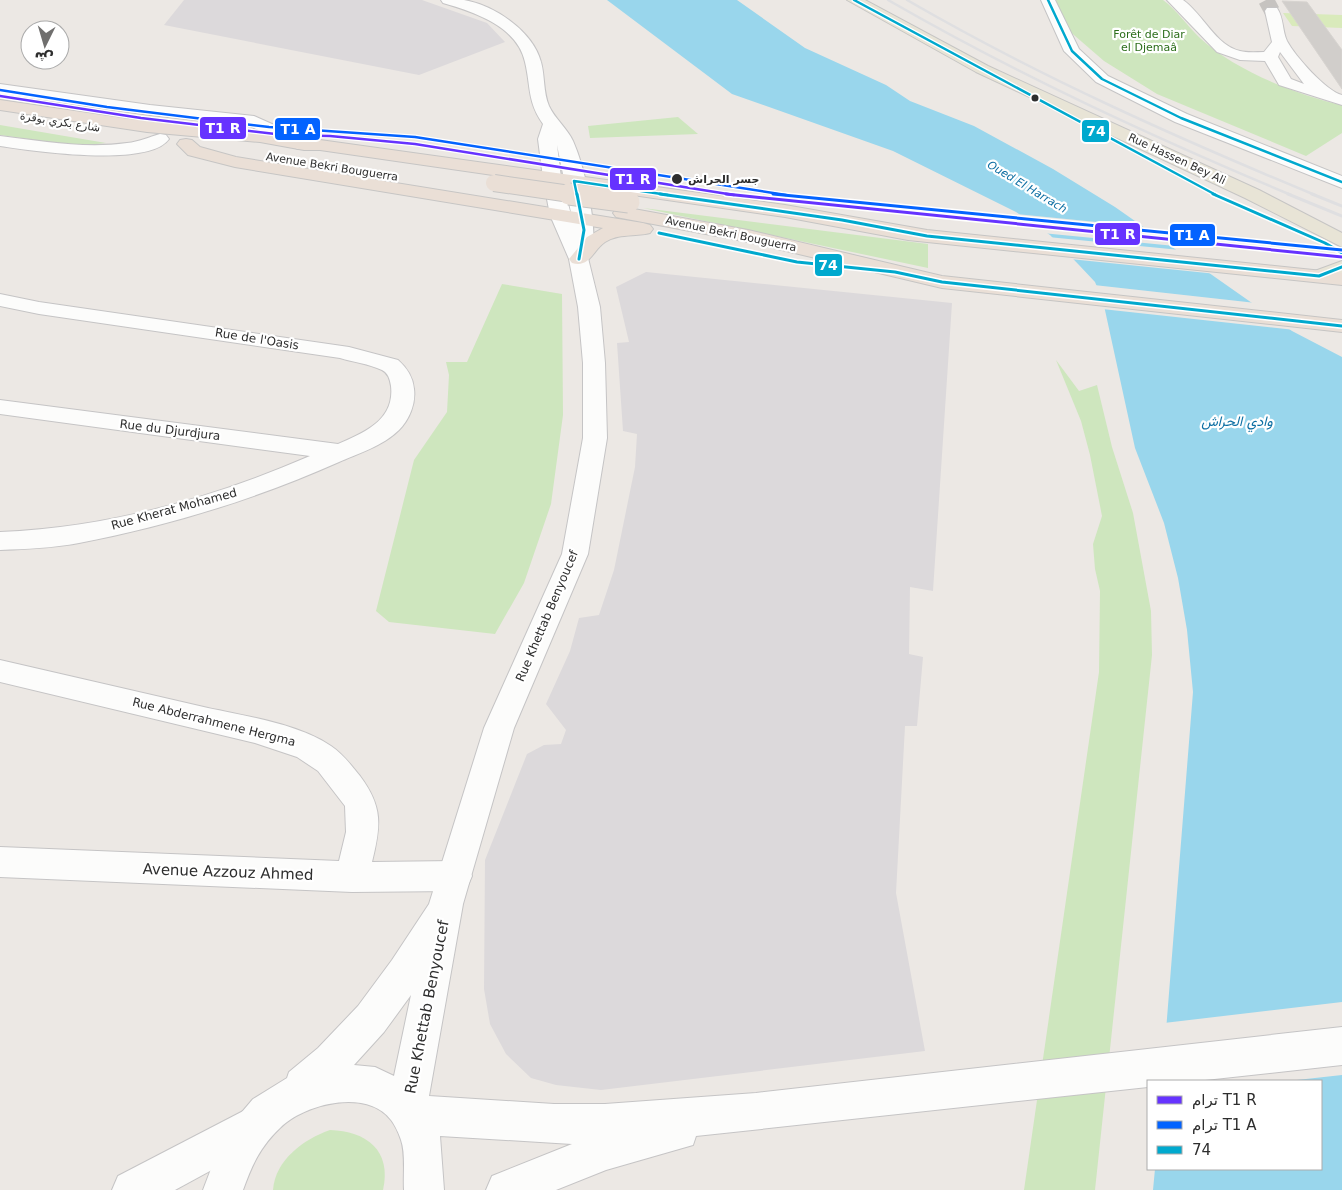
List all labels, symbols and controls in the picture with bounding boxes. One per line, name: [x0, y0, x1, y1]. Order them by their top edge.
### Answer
north arrow: [20, 20, 70, 70]
park label: Forêt de Diar el Djemaâ: [1113, 28, 1185, 54]
text: ش: [34, 49, 54, 67]
unlabelled marker: [1030, 93, 1040, 103]
street label: شارع بكري بوقرة: [19, 109, 101, 135]
line badge: T1 R: [199, 116, 247, 140]
line badge: T1 A: [274, 117, 321, 141]
line badge: 74: [1081, 119, 1110, 143]
text: T1 R: [206, 120, 241, 136]
text: T1 A: [281, 121, 316, 137]
text: 74: [1086, 123, 1106, 139]
street label: Rue Hassen Bey Ali: [1126, 131, 1228, 187]
street label: Avenue Bekri Bouguerra: [265, 150, 399, 184]
water label: Oued El Harrach: [985, 158, 1069, 216]
line badge: T1 R: [609, 167, 657, 191]
text: T1 R: [616, 171, 651, 187]
marker: جسر الحراش: [670, 172, 684, 186]
place label: جسر الحراش: [688, 173, 759, 186]
street label: Avenue Bekri Bouguerra: [664, 214, 798, 254]
line badge: T1 R: [1094, 222, 1141, 246]
line badge: T1 A: [1169, 223, 1216, 247]
text: T1 R: [1101, 226, 1136, 242]
text: T1 A: [1175, 227, 1210, 243]
line badge: 74: [814, 253, 843, 277]
text: 74: [818, 257, 838, 273]
street label: Rue de l'Oasis: [214, 325, 300, 353]
water label: وادي الحراش: [1201, 413, 1274, 433]
street label: Rue du Djurdjura: [119, 417, 221, 443]
street label: Rue Kherat Mohamed: [110, 485, 238, 533]
street label: Rue Khettab Benyoucef: [513, 548, 581, 684]
street label: Rue Abderrahmene Hergma: [131, 695, 297, 749]
street label: Avenue Azzouz Ahmed: [142, 860, 314, 884]
street label: Rue Khettab Benyoucef: [401, 918, 453, 1095]
legend: [1147, 1080, 1322, 1170]
text: ترام T1 R: [1192, 1091, 1257, 1109]
text: ترام T1 A: [1192, 1116, 1257, 1134]
text: 74: [1192, 1141, 1211, 1159]

